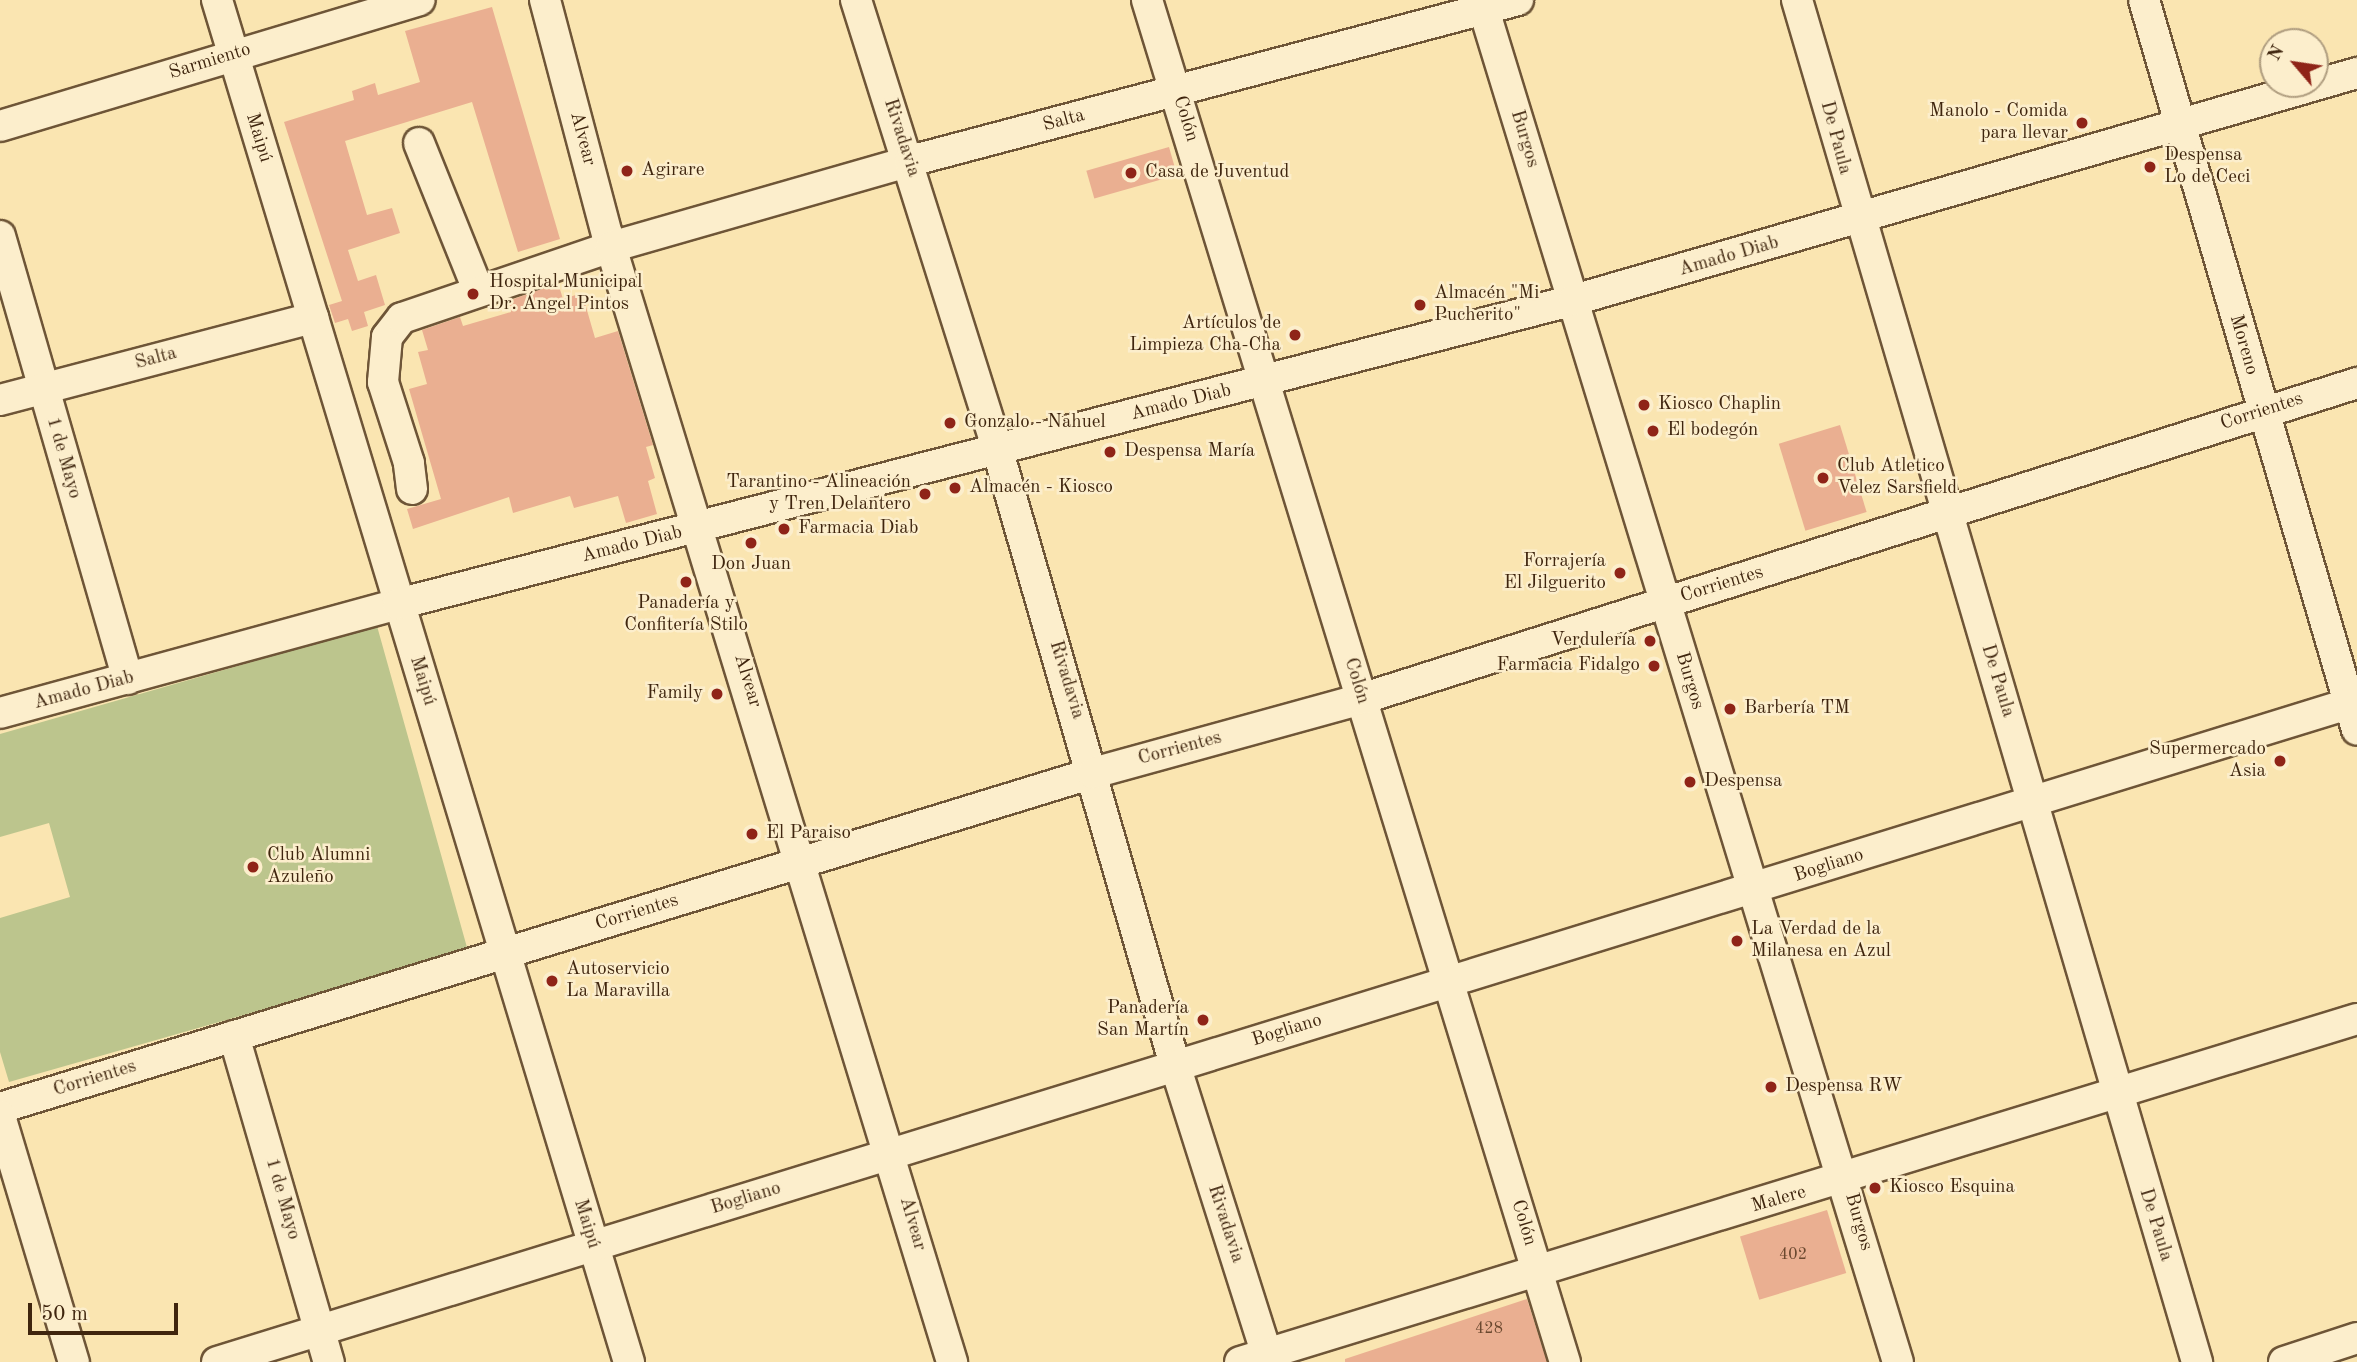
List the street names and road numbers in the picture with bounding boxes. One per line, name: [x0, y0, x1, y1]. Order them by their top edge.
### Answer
street label: Sarmiento: [166, 39, 254, 85]
street label: Colón: [1167, 93, 1203, 145]
street label: Rivadavia: [878, 96, 924, 180]
street label: De Paula: [1814, 99, 1856, 177]
street label: Salta: [1041, 105, 1087, 137]
street label: Burgos: [1504, 107, 1544, 171]
street label: Alvear: [564, 110, 600, 168]
street label: Maipú: [240, 111, 276, 165]
street label: Amado Diab: [1676, 232, 1782, 282]
street label: Moreno: [2224, 312, 2262, 378]
street label: Salta: [133, 343, 179, 375]
street label: Amado Diab: [1128, 380, 1234, 426]
street label: Corrientes: [2218, 388, 2306, 436]
street label: 1 de Mayo: [40, 415, 86, 501]
street label: Amado Diab: [579, 522, 685, 568]
street label: Corrientes: [1678, 562, 1766, 608]
street label: Rivadavia: [1043, 638, 1089, 722]
street label: De Paula: [1975, 642, 2019, 720]
street label: Burgos: [1669, 649, 1709, 713]
street label: Alvear: [728, 652, 766, 710]
street label: Maipú: [404, 654, 440, 708]
street label: Colón: [1338, 655, 1374, 707]
street label: Amado Diab: [31, 667, 137, 715]
street label: Corrientes: [1136, 727, 1224, 771]
street label: Bogliano: [1791, 844, 1867, 888]
street label: Corrientes: [593, 890, 681, 936]
street label: Bogliano: [1249, 1010, 1325, 1052]
street label: Corrientes: [51, 1056, 139, 1102]
street label: 1 de Mayo: [259, 1156, 305, 1242]
street label: Bogliano: [708, 1178, 784, 1220]
street label: Malere: [1749, 1181, 1809, 1219]
street label: Rivadavia: [1202, 1182, 1248, 1266]
street label: De Paula: [2133, 1186, 2177, 1264]
street label: Burgos: [1839, 1191, 1877, 1253]
street label: Alvear: [894, 1195, 930, 1253]
street label: Maipú: [568, 1197, 604, 1251]
street label: Colón: [1505, 1197, 1541, 1249]

